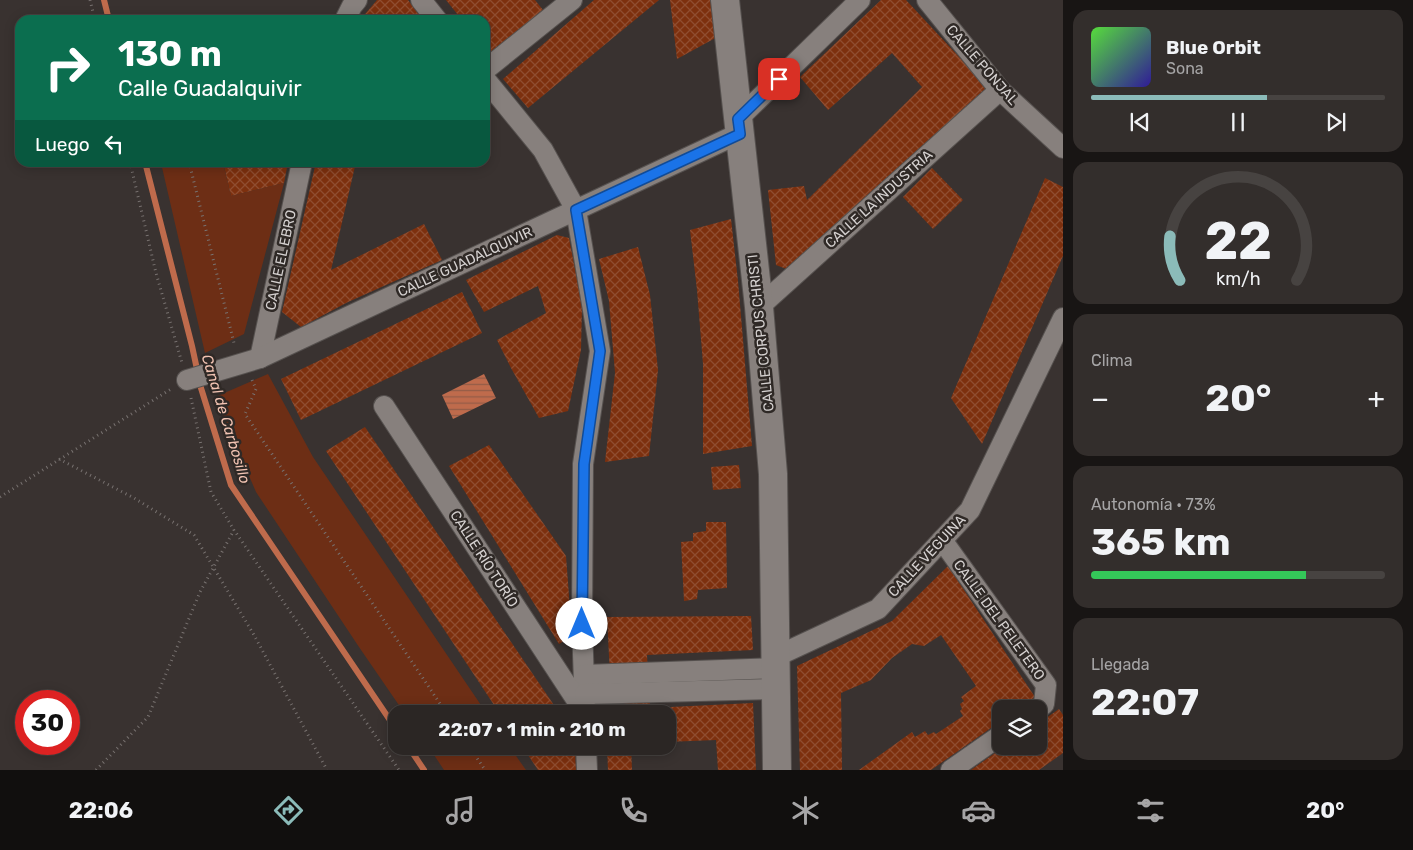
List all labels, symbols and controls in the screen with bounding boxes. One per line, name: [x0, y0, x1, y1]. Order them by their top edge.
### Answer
street label: CALLE PONJAL: [943, 22, 1021, 109]
text: 130 m: [118, 33, 222, 75]
icon: right: [35, 35, 100, 100]
text: Blue Orbit: [1166, 36, 1261, 59]
pin: [758, 58, 800, 100]
text: Sona: [1166, 59, 1204, 78]
icon: arrive: [765, 65, 793, 93]
text: Calle Guadalquivir: [118, 75, 302, 102]
icon: previous: [1126, 108, 1154, 136]
icon: pause: [1224, 108, 1252, 136]
icon: next: [1322, 108, 1350, 136]
icon: left: [100, 130, 128, 158]
text: Luego: [35, 133, 90, 156]
street label: CALLE LA INDUSTRIA: [822, 146, 937, 252]
street label: CALLE EL EBRO: [262, 208, 300, 312]
text: 22: [1204, 210, 1272, 272]
street label: CALLE GUADALQUIVIR: [395, 223, 535, 301]
street label: CALLE CORPUS CHRISTI: [744, 254, 778, 412]
text: km/h: [1216, 268, 1260, 289]
text: Clima: [1091, 351, 1132, 370]
water label: Canal de Carbosillo: [198, 352, 254, 486]
text: 20°: [1205, 375, 1271, 421]
text: −: [1091, 382, 1109, 415]
text: +: [1368, 382, 1385, 415]
text: Autonomía · 73%: [1091, 495, 1216, 514]
street label: CALLE RÍO TORÍO: [446, 507, 522, 610]
street label: CALLE VEGUINA: [885, 511, 970, 600]
text: 365 km: [1091, 519, 1230, 565]
street label: CALLE DEL PELETERO: [950, 557, 1048, 683]
position arrow: [555, 597, 607, 649]
text: Llegada: [1091, 655, 1150, 674]
text: 22:07: [1091, 679, 1199, 725]
speed limit sign: 30: [15, 690, 80, 755]
map controls: [992, 700, 1047, 755]
button: layers: [992, 700, 1047, 755]
text: 22:07 · 1 min · 210 m: [438, 718, 626, 741]
icon: directions: [271, 793, 306, 828]
icon: music: [443, 793, 478, 828]
icon: phone: [616, 793, 651, 828]
icon: climate: [788, 793, 823, 828]
icon: car: [961, 793, 996, 828]
icon: filters: [1133, 793, 1168, 828]
text: 22:06: [69, 797, 133, 824]
text: 20°: [1306, 797, 1344, 824]

